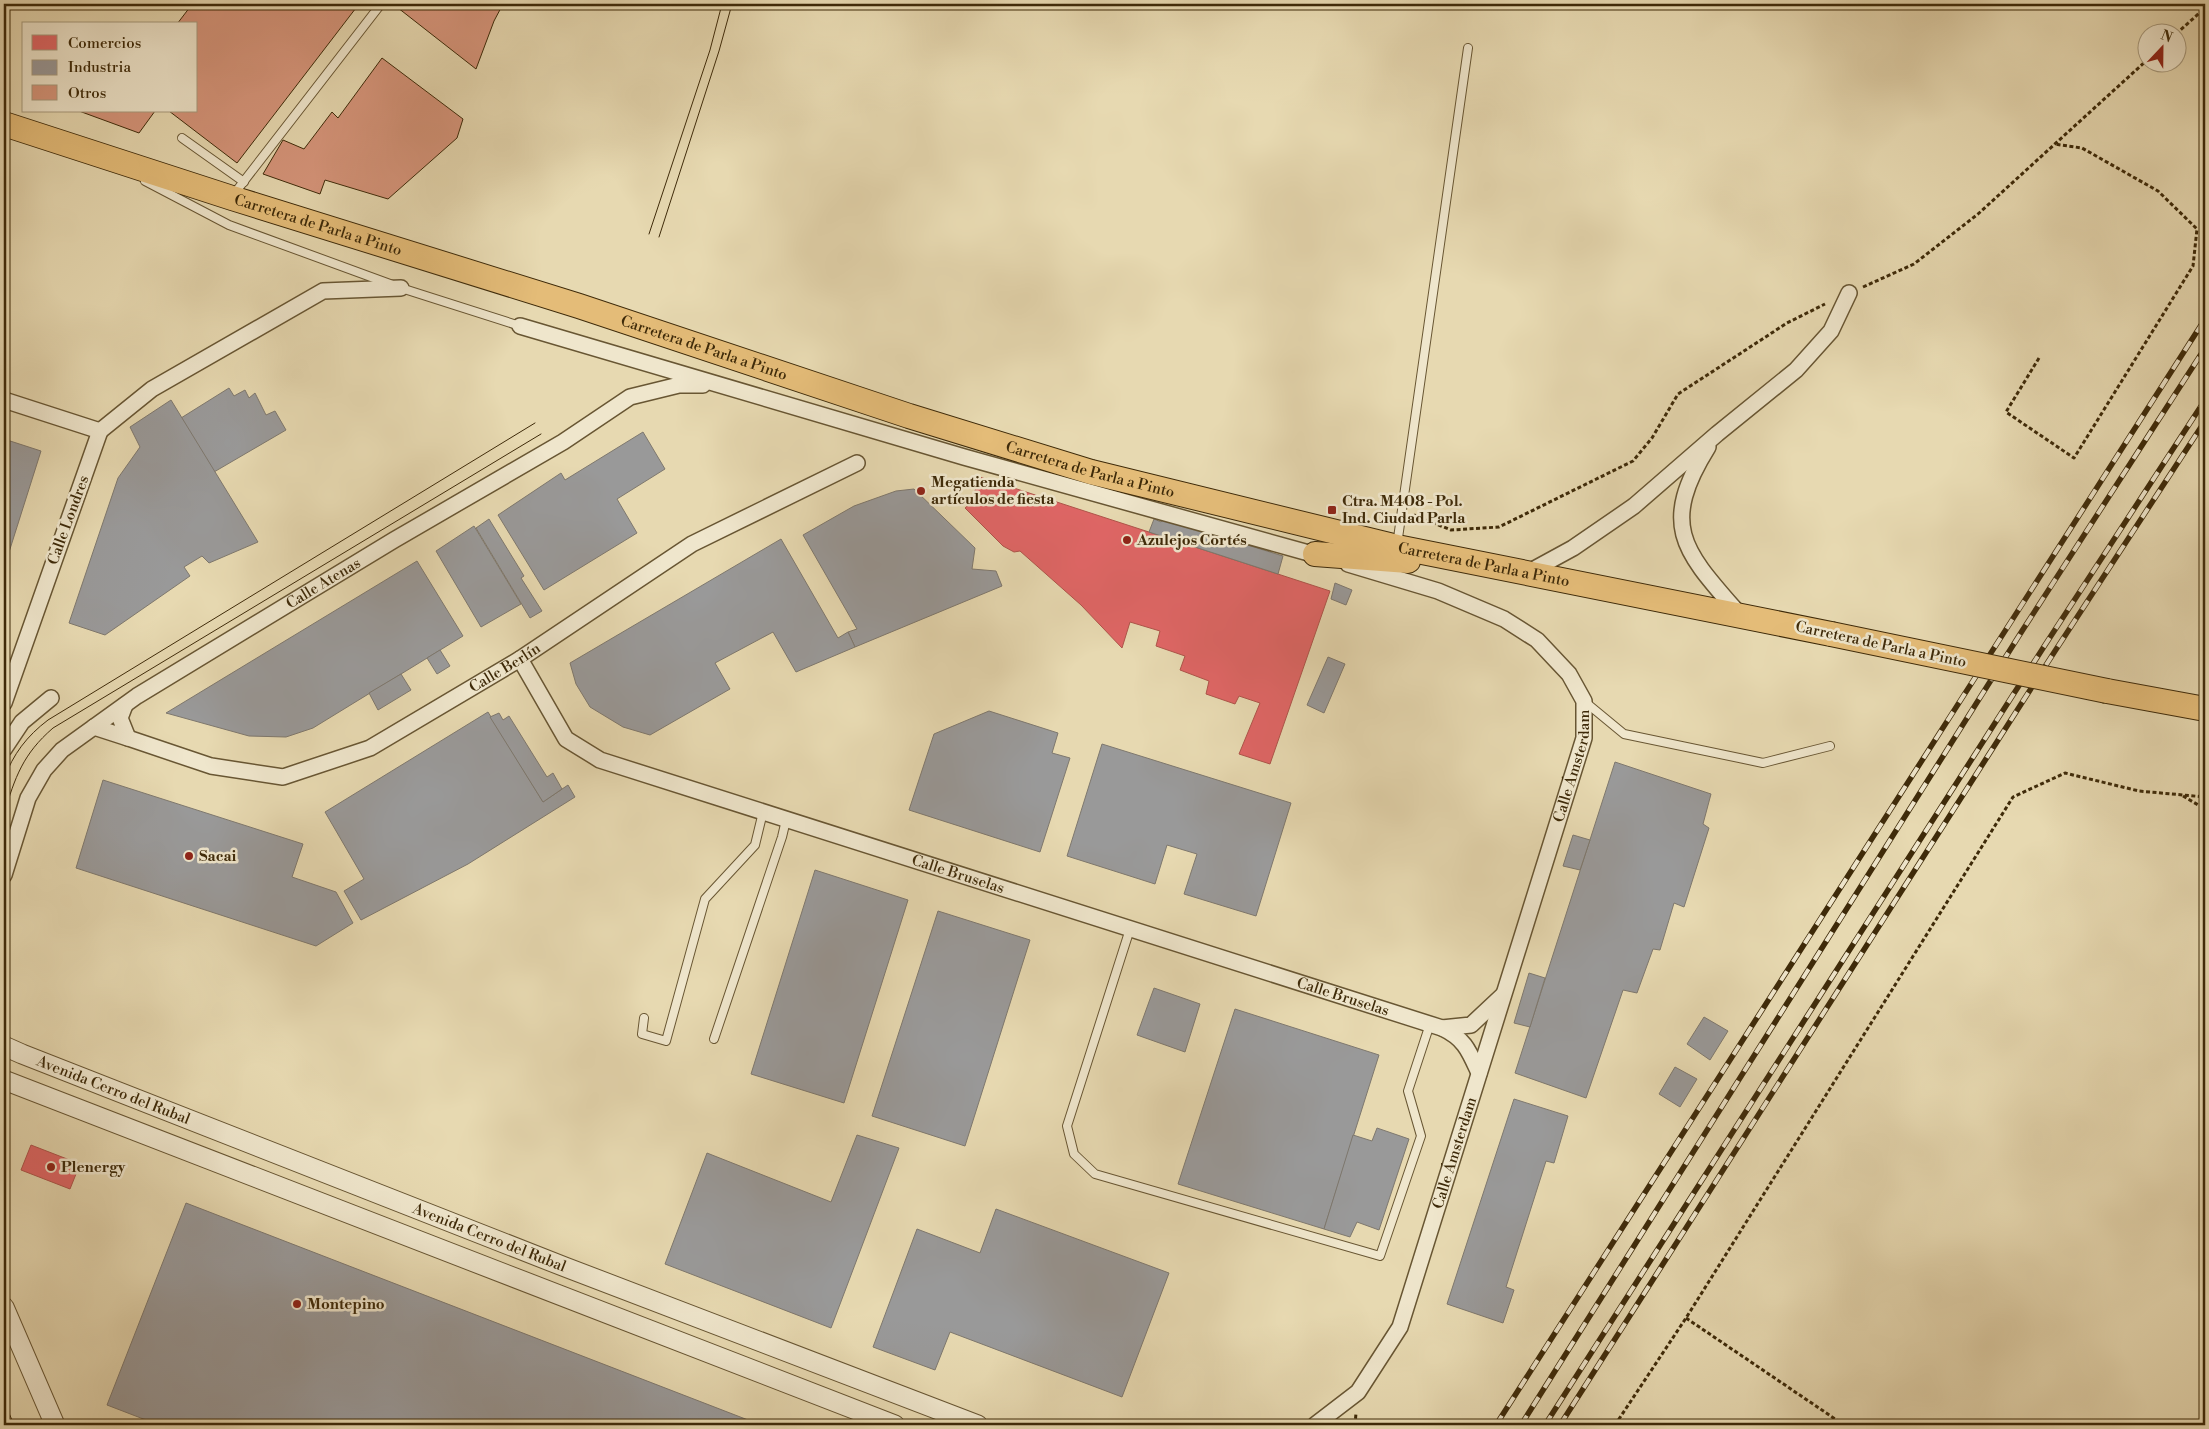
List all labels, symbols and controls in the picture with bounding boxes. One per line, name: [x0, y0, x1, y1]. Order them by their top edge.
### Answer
legend: [22, 22, 198, 112]
north arrow: [2136, 22, 2186, 72]
text: N: [2158, 26, 2175, 47]
text: Comercios: [68, 34, 141, 53]
text: Industria: [68, 58, 131, 77]
text: Otros: [68, 84, 106, 103]
street label: Carretera de Parla a Pinto: [232, 190, 404, 260]
street label: Carretera de Parla a Pinto: [618, 312, 790, 385]
street label: Carretera de Parla a Pinto: [1003, 437, 1177, 502]
street label: Calle Londres: [44, 473, 93, 567]
place label: Megatienda artículos de fiesta: [931, 473, 1055, 509]
marker: Megatienda artículos de fiesta: [915, 485, 927, 497]
place label: Ctra. M408 - Pol. Ind. Ciudad Parla: [1342, 492, 1466, 528]
marker: Ctra. M408 - Pol. Ind. Ciudad Parla: [1326, 504, 1338, 516]
place label: Azulejos Cortés: [1136, 531, 1247, 550]
marker: Azulejos Cortés: [1121, 534, 1133, 546]
street label: Carretera de Parla a Pinto: [1396, 538, 1571, 591]
street label: Calle Atenas: [283, 554, 364, 613]
street label: Carretera de Parla a Pinto: [1794, 617, 1968, 672]
street label: Calle Berlín: [466, 639, 544, 697]
street label: Calle Ámsterdam: [1549, 710, 1594, 825]
place label: Sacai: [199, 847, 237, 866]
marker: Sacai: [183, 850, 195, 862]
street label: Calle Bruselas: [909, 851, 1007, 898]
street label: Calle Bruselas: [1294, 973, 1392, 1021]
street label: Avenida Cerro del Rubal: [33, 1051, 193, 1129]
street label: Calle Ámsterdam: [1428, 1095, 1481, 1211]
place label: Plenergy: [61, 1158, 126, 1177]
marker: Plenergy: [45, 1161, 57, 1173]
street label: Avenida Cerro del Rubal: [409, 1199, 569, 1277]
place label: Montepino: [307, 1295, 385, 1314]
marker: Montepino: [291, 1298, 303, 1310]

